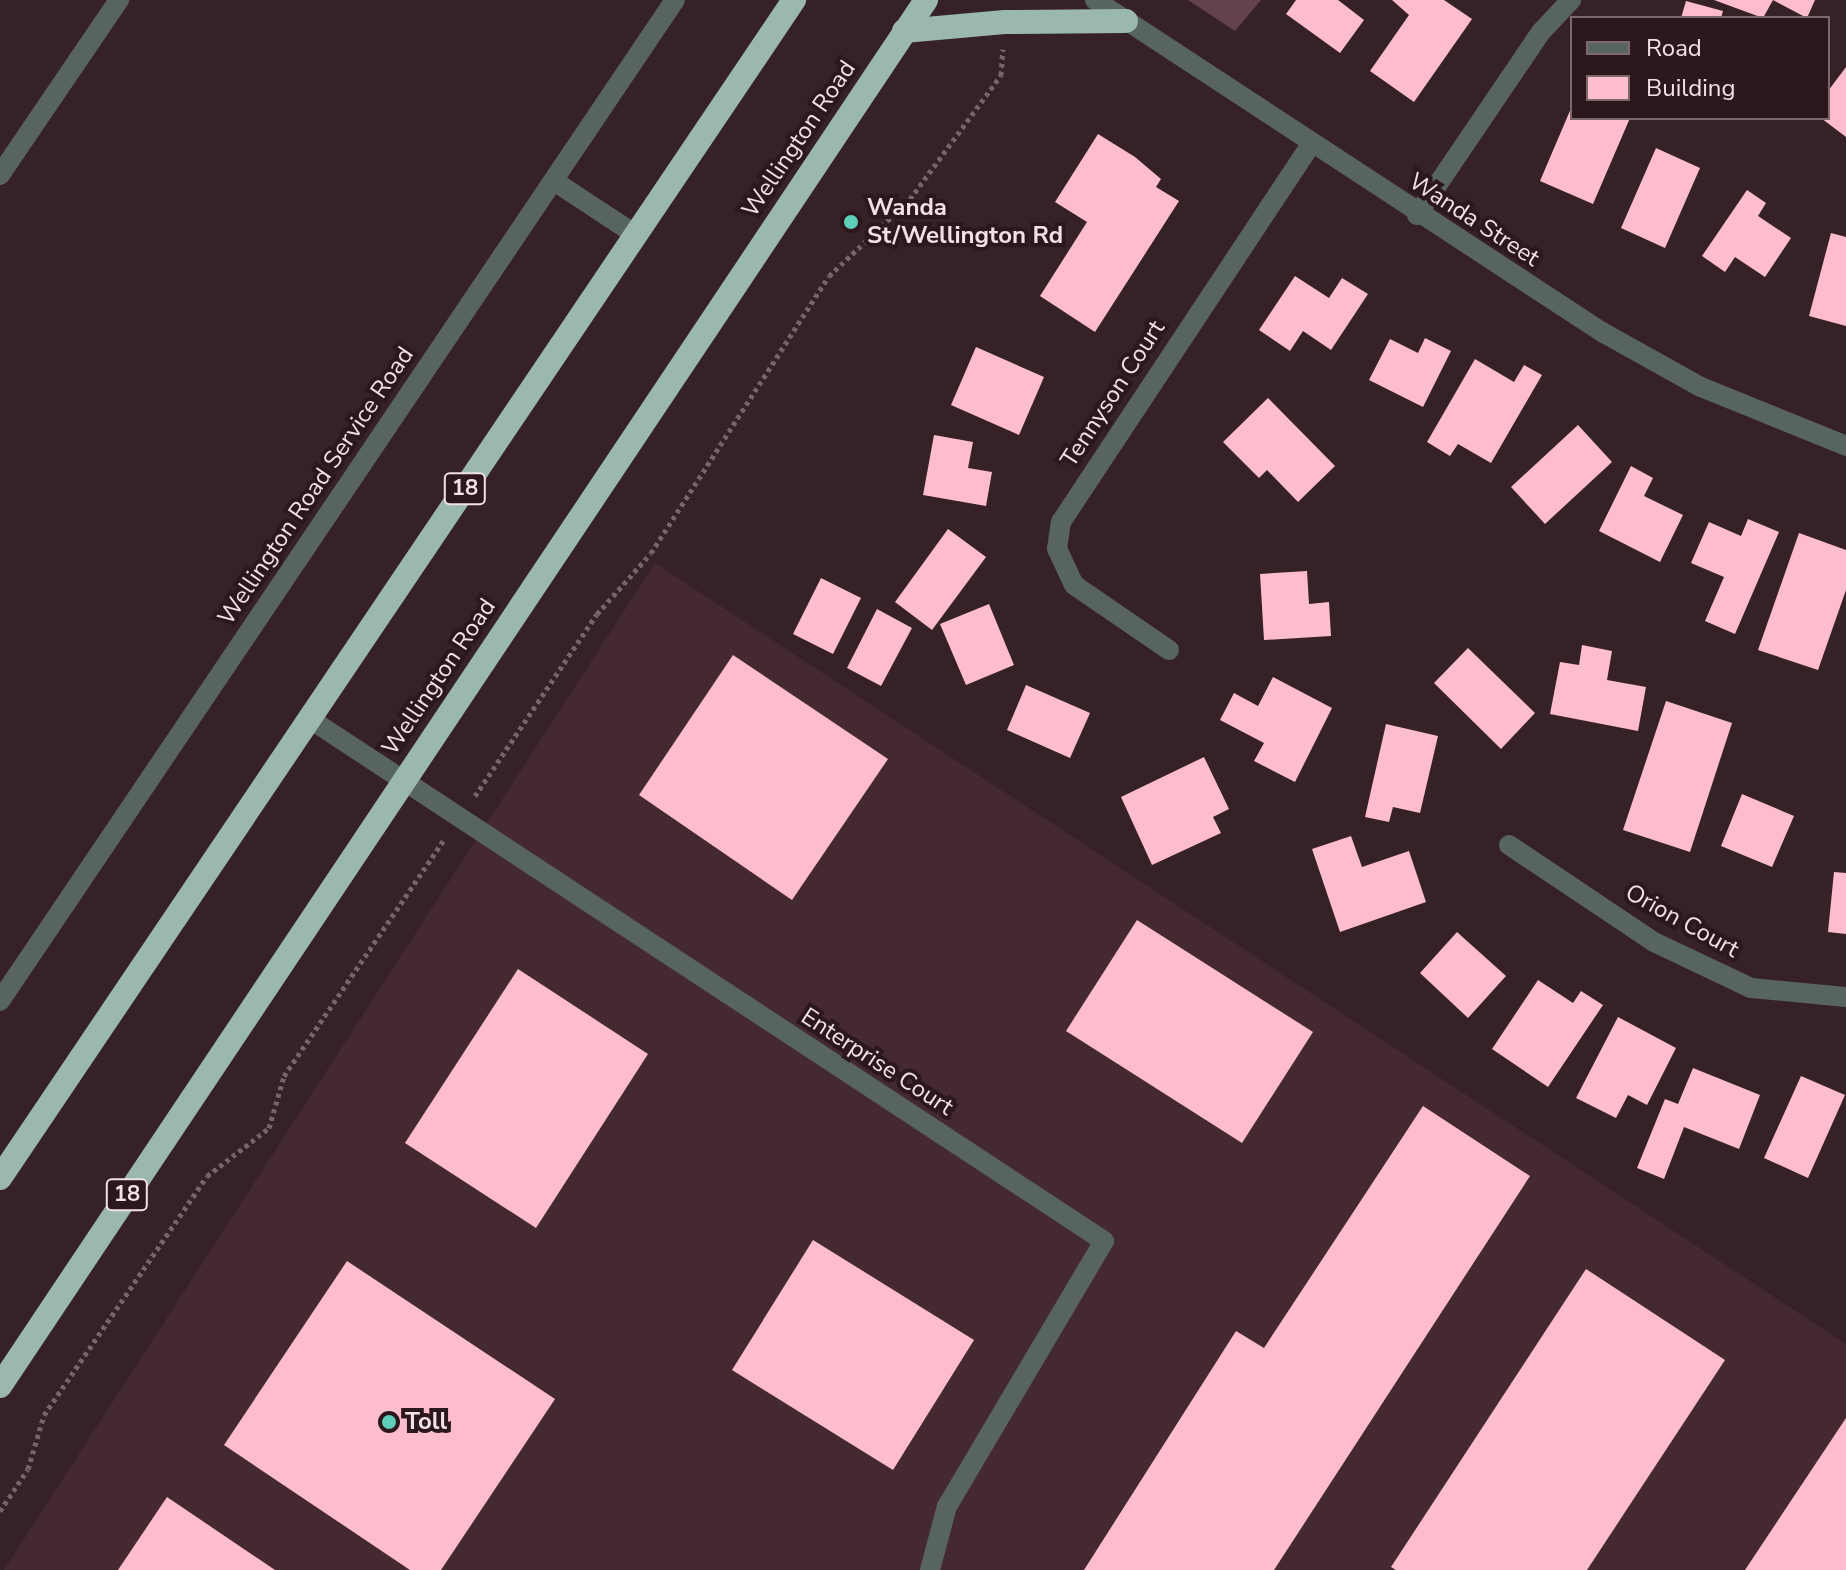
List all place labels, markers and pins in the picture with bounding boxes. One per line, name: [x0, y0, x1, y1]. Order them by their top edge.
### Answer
place label: Wanda St/Wellington Rd: [867, 194, 1063, 250]
marker: Wanda St/Wellington Rd: [842, 213, 860, 231]
place label: Toll: [405, 1408, 447, 1436]
marker: Toll: [380, 1413, 398, 1431]

